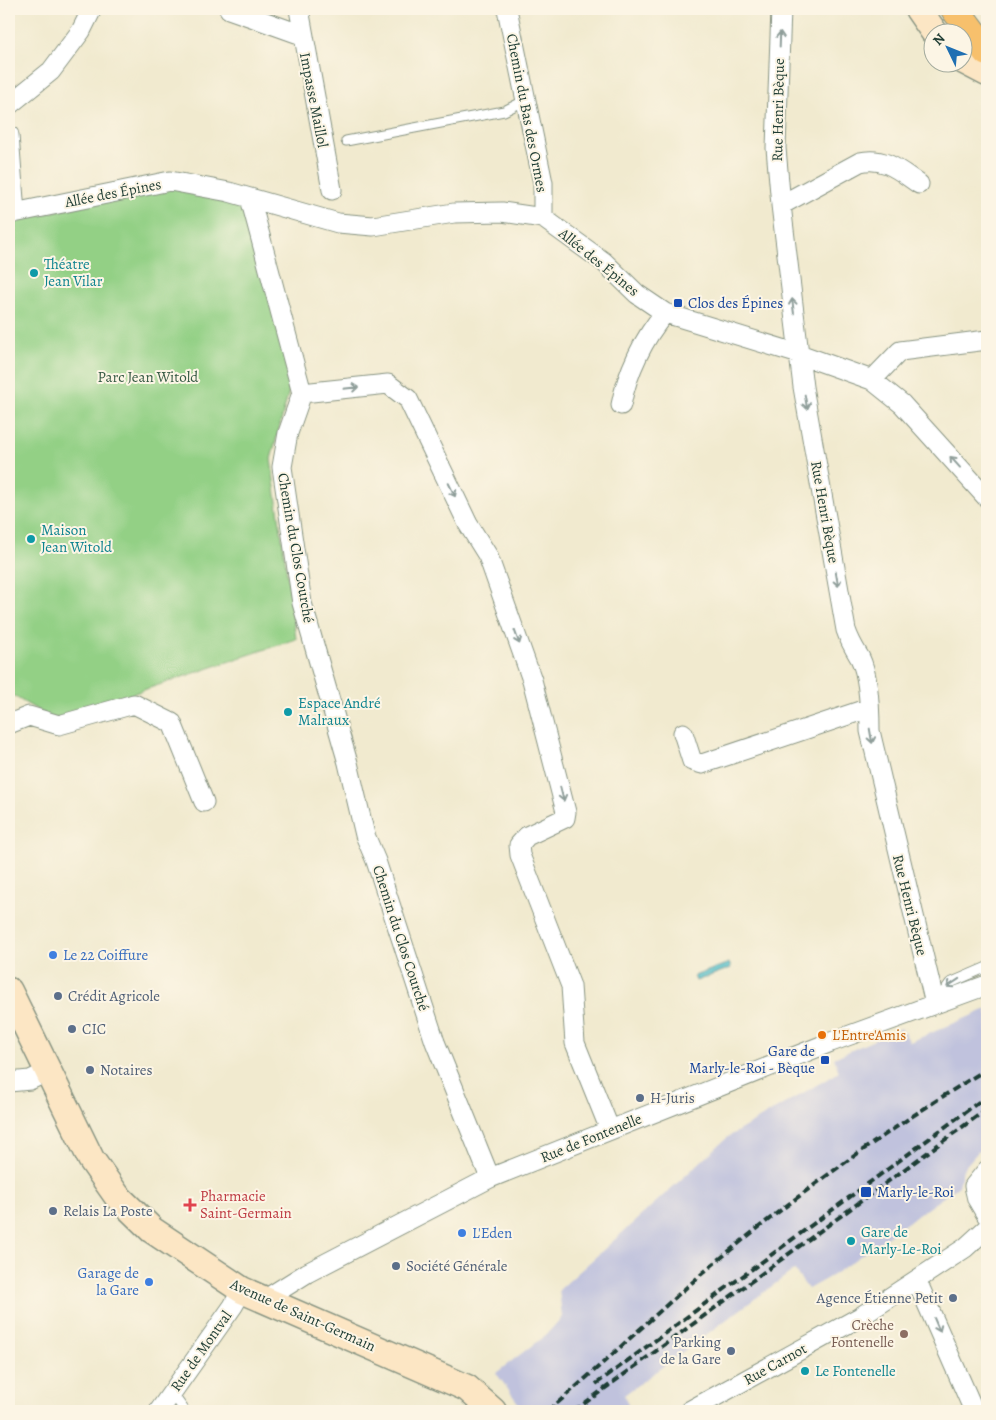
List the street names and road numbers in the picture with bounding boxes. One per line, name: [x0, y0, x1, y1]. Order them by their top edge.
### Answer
street label: Chemin du Bas des Ormes: [502, 32, 552, 194]
street label: Impasse Maillol: [295, 51, 333, 150]
street label: Rue Henri Bèque: [767, 58, 789, 162]
street label: Allée des Épines: [62, 174, 163, 212]
street label: Allée des Épines: [554, 223, 643, 301]
street label: Rue Henri Bèque: [806, 459, 844, 565]
street label: Chemin du Clos Courché: [273, 471, 319, 625]
street label: Rue Henri Bèque: [888, 852, 932, 958]
street label: Chemin du Clos Courché: [368, 863, 434, 1014]
street label: Rue de Fontenelle: [537, 1108, 645, 1167]
street label: Avenue de Saint-Germain: [226, 1273, 379, 1356]
street label: Rue de Montval: [166, 1306, 236, 1395]
street label: Rue Carnot: [740, 1338, 810, 1390]

